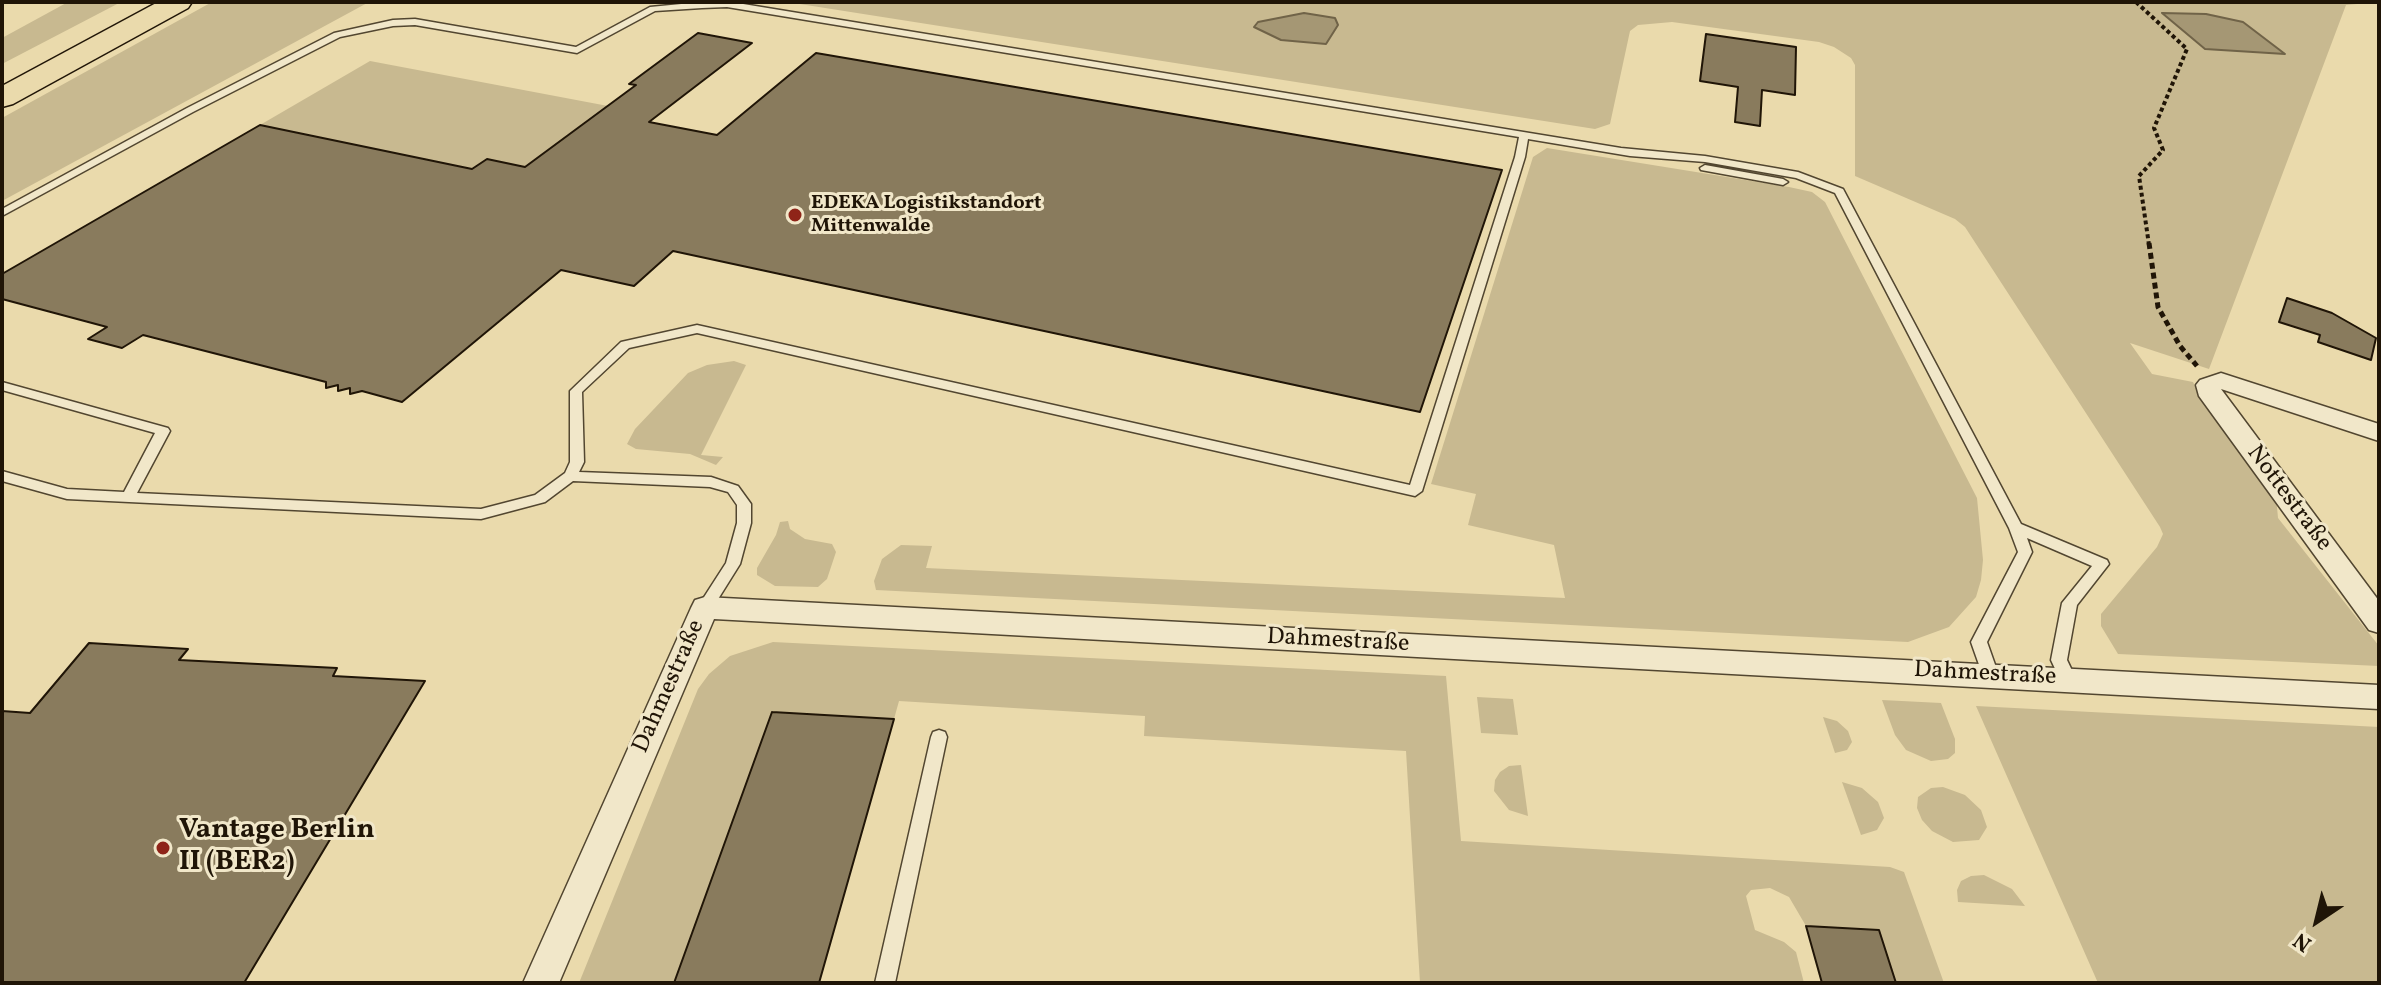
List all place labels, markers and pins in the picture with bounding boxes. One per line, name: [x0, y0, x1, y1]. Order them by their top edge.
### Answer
place label: EDEKA Logistikstandort Mittenwalde: [811, 192, 1042, 239]
marker: EDEKA Logistikstandort Mittenwalde: [786, 206, 804, 224]
place label: Vantage Berlin II (BER2): [179, 815, 375, 881]
marker: Vantage Berlin II (BER2): [154, 839, 172, 857]

